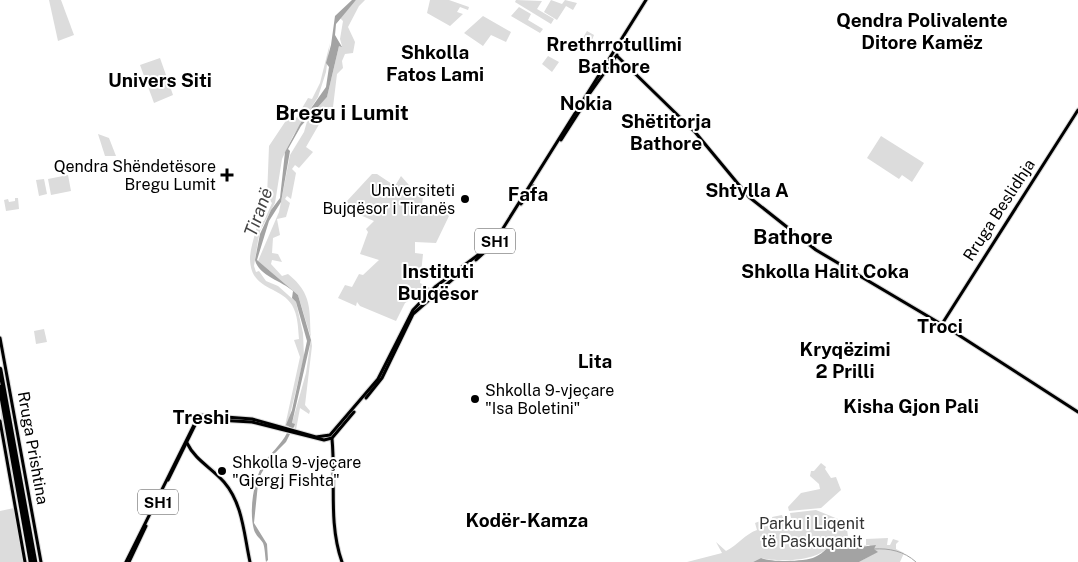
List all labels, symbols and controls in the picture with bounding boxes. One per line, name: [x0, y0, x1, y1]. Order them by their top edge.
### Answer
district label: Qendra Polivalente Ditore Kamëz: [836, 9, 1008, 53]
district label: Rrethrrotullimi Bathore: [546, 33, 682, 77]
district label: Shkolla Fatos Lami: [386, 41, 484, 85]
district label: Univers Siti: [108, 69, 212, 91]
district label: Nokia: [560, 92, 612, 114]
district label: Bregu i Lumit: [275, 100, 409, 125]
district label: Shëtitorja Bathore: [621, 110, 711, 154]
street label: Rruga Beslidhja: [959, 156, 1039, 264]
place label: Qendra Shëndetësore Bregu Lumit: [54, 157, 216, 194]
marker: Qendra Shëndetësore Bregu Lumit: [220, 168, 234, 182]
district label: Shtylla A: [705, 179, 789, 201]
place label: Universiteti Bujqësor i Tiranës: [322, 181, 455, 218]
district label: Fafa: [508, 183, 548, 205]
water label: Tiranë: [239, 184, 277, 239]
marker: Universiteti Bujqësor i Tiranës: [459, 193, 471, 205]
district label: Bathore: [753, 224, 833, 249]
road number: SH1: [475, 228, 515, 254]
district label: Instituti Bujqësor: [397, 260, 479, 304]
district label: Shkolla Halit Coka: [741, 260, 909, 282]
district label: Troci: [917, 315, 963, 337]
district label: Kryqëzimi 2 Prilli: [800, 338, 890, 382]
district label: Lita: [578, 350, 612, 372]
place label: Shkolla 9-vjeçare "Isa Boletini": [485, 381, 614, 418]
street label: Rruga Prishtina: [14, 390, 52, 506]
marker: Shkolla 9-vjeçare "Isa Boletini": [469, 393, 481, 405]
district label: Kisha Gjon Pali: [843, 395, 979, 417]
district label: Treshi: [173, 406, 229, 428]
place label: Shkolla 9-vjeçare "Gjergj Fishta": [232, 453, 361, 490]
marker: Shkolla 9-vjeçare "Gjergj Fishta": [216, 465, 228, 477]
road number: SH1: [138, 490, 178, 514]
district label: Kodër-Kamza: [466, 509, 588, 531]
park label: Parku i Liqenit të Paskuqanit: [759, 514, 865, 551]

